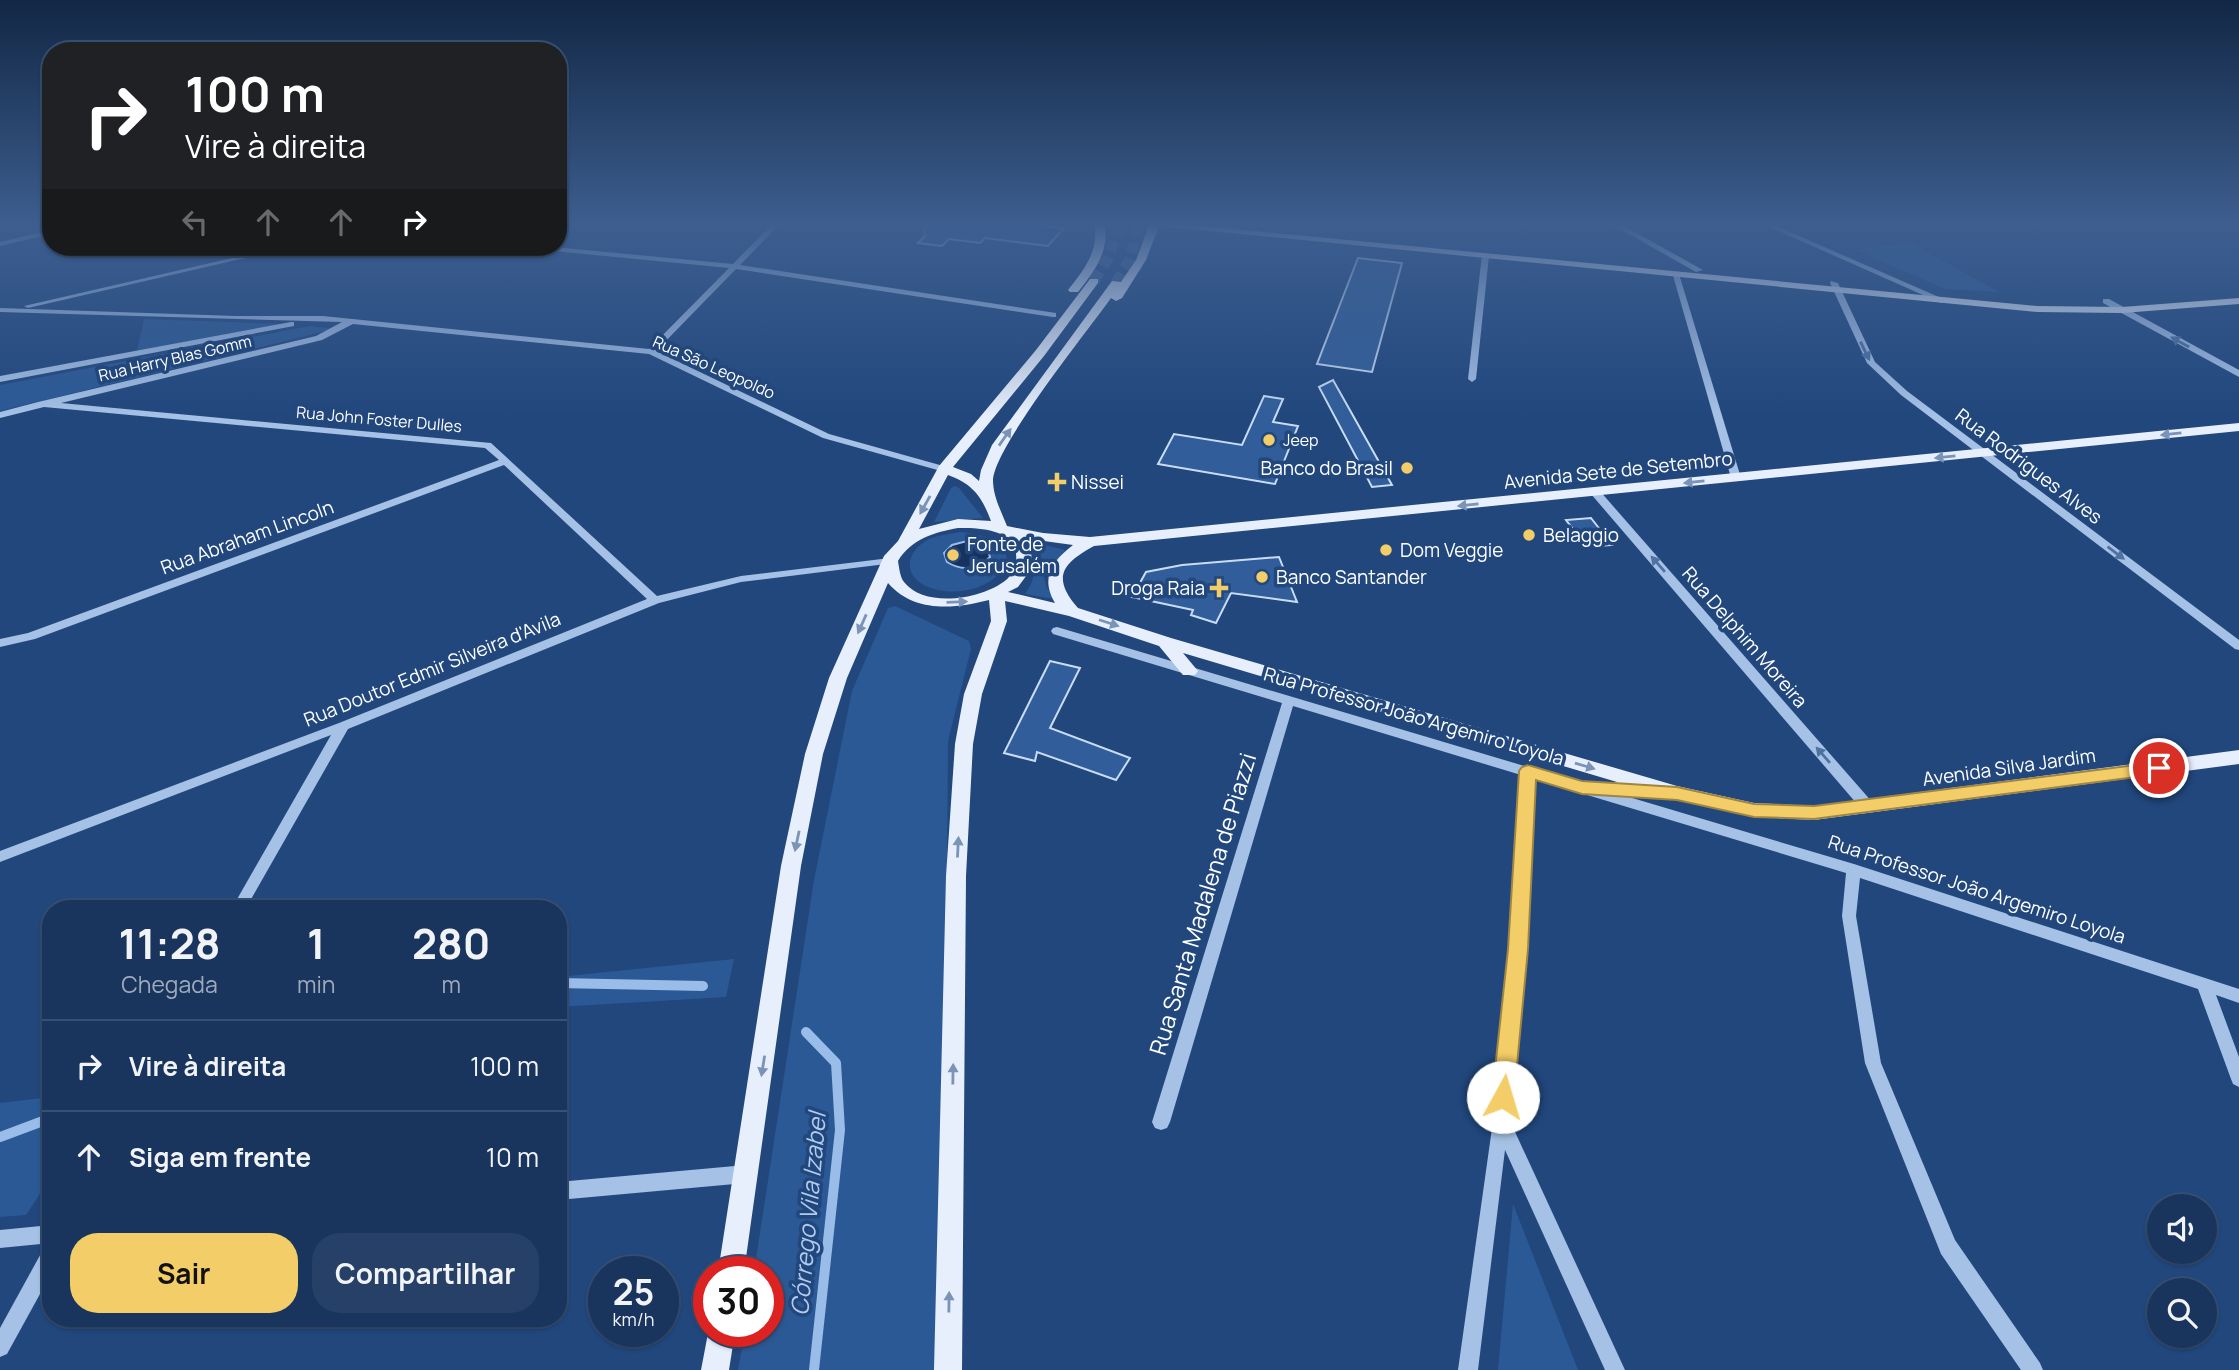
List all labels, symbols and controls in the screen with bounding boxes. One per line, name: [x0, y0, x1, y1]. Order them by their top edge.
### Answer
text: 100 m: [185, 60, 325, 127]
icon: right: [70, 70, 161, 161]
text: Vire à direita: [185, 124, 366, 168]
icon: left: [176, 203, 214, 241]
icon: ahead: [249, 203, 287, 241]
icon: ahead: [322, 203, 360, 241]
icon: right: [395, 203, 433, 241]
street label: Rua Harry Blas Gomm: [96, 330, 254, 386]
street label: Rua São Leopoldo: [649, 330, 779, 404]
one-way arrow: [2171, 336, 2190, 348]
one-way arrow: [1860, 341, 1871, 361]
street label: Rua John Foster Dulles: [295, 401, 463, 437]
street label: Rua Rodrigues Alves: [1950, 402, 2108, 530]
one-way arrow: [998, 428, 1012, 446]
place label: Jeep: [1283, 429, 1318, 451]
one-way arrow: [2160, 429, 2182, 440]
marker: Jeep: [1261, 432, 1277, 448]
street label: Avenida Sete de Setembro: [1502, 445, 1734, 495]
one-way arrow: [1934, 452, 1956, 463]
place label: Banco do Brasil: [1260, 455, 1393, 481]
marker: Banco do Brasil: [1399, 460, 1415, 476]
place label: Nissei: [1071, 469, 1124, 495]
marker: Nissei: [1049, 474, 1065, 490]
one-way arrow: [1683, 477, 1705, 488]
street label: Rua Abraham Lincoln: [157, 494, 337, 580]
one-way arrow: [919, 495, 931, 515]
one-way arrow: [1456, 499, 1478, 510]
place label: Belaggio: [1543, 522, 1619, 548]
marker: Belaggio: [1521, 527, 1537, 543]
place label: Fonte de Jerusalém: [967, 531, 1057, 579]
place label: Dom Veggie: [1400, 537, 1503, 563]
marker: Dom Veggie: [1378, 542, 1394, 558]
one-way arrow: [2107, 546, 2125, 560]
marker: Fonte de Jerusalém: [945, 547, 961, 563]
one-way arrow: [1650, 555, 1666, 573]
street label: Rua Delphim Moreira: [1676, 561, 1814, 713]
place label: Banco Santander: [1276, 564, 1427, 590]
marker: Banco Santander: [1254, 569, 1270, 585]
place label: Droga Raia: [1111, 575, 1205, 601]
marker: Droga Raia: [1211, 580, 1227, 596]
one-way arrow: [946, 597, 968, 608]
street label: Rua Doutor Edmir Silveira d'Avila: [300, 605, 564, 733]
one-way arrow: [856, 613, 867, 634]
one-way arrow: [1099, 618, 1120, 629]
street label: Rua Professor João Argemiro Loyola: [1261, 661, 1567, 771]
pin: [2129, 738, 2189, 798]
street label: Avenida Silva Jardim: [1921, 742, 2097, 792]
one-way arrow: [1816, 746, 1831, 763]
street label: Rua Santa Madalena de Piazzi: [1141, 749, 1263, 1059]
icon: arrive: [2140, 749, 2178, 787]
one-way arrow: [1575, 762, 1596, 772]
street label: Rua Professor João Argemiro Loyola: [1825, 829, 2129, 949]
one-way arrow: [791, 830, 802, 852]
one-way arrow: [953, 836, 964, 858]
text: 11:28: [119, 914, 220, 972]
text: 1: [307, 914, 325, 972]
text: 280: [412, 914, 490, 972]
text: Chegada: [121, 968, 218, 1000]
text: min: [297, 968, 336, 1000]
text: m: [441, 968, 461, 1000]
icon: right: [70, 1047, 108, 1085]
text: Vire à direita: [129, 1048, 286, 1084]
text: 100 m: [470, 1048, 539, 1084]
one-way arrow: [757, 1055, 768, 1077]
position arrow: [1466, 1060, 1540, 1134]
one-way arrow: [947, 1063, 959, 1085]
water label: Córrego Vila Izabel: [782, 1108, 833, 1317]
icon: ahead: [70, 1138, 108, 1176]
text: Siga em frente: [129, 1139, 311, 1175]
text: 10 m: [486, 1139, 539, 1175]
map controls: [2147, 1194, 2217, 1348]
button: sound: [2147, 1194, 2217, 1264]
button: Sair: [70, 1233, 298, 1313]
button: Compartilhar: [312, 1233, 539, 1313]
speed limit sign: 30: [693, 1256, 784, 1347]
text: 25: [613, 1268, 654, 1316]
button: search: [2147, 1278, 2217, 1348]
one-way arrow: [943, 1291, 955, 1313]
text: km/h: [613, 1307, 654, 1331]

